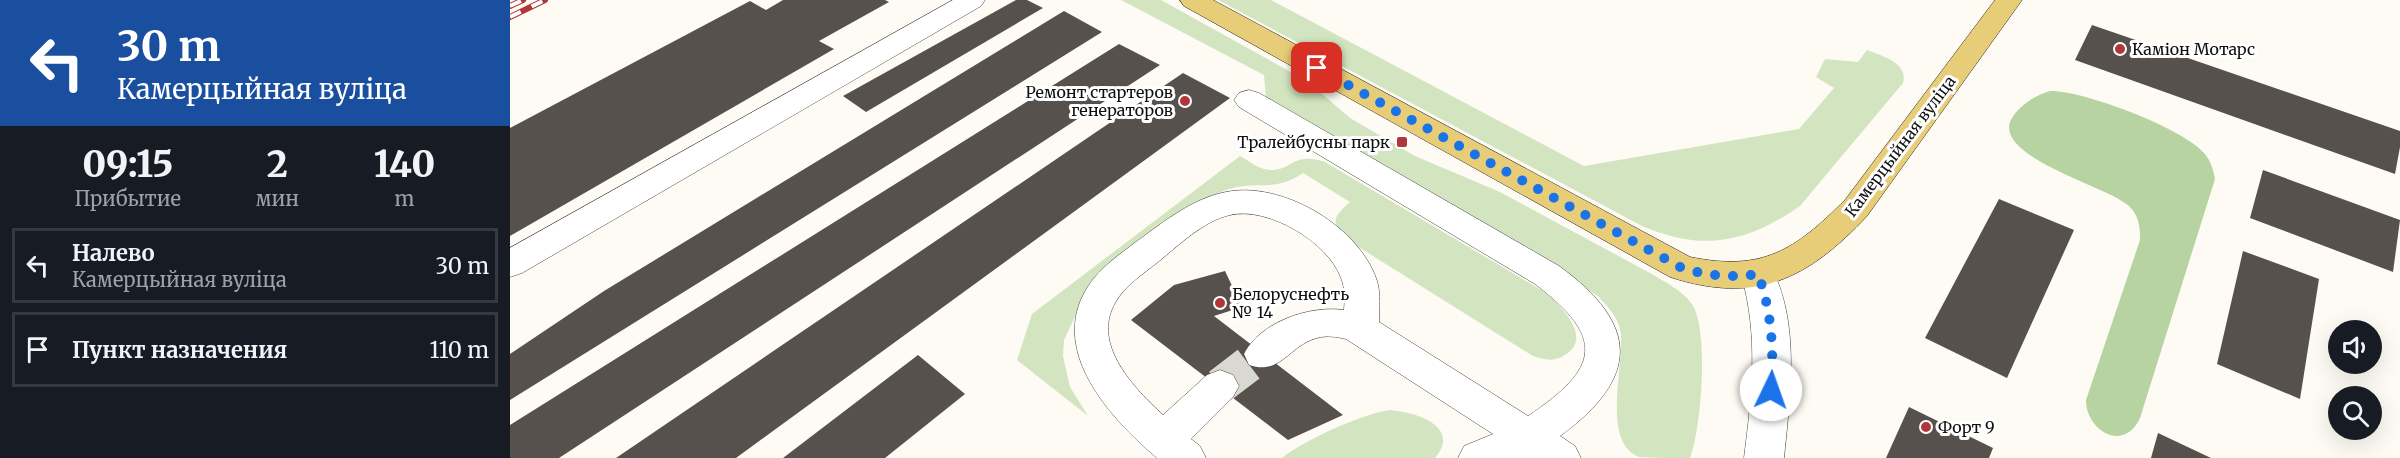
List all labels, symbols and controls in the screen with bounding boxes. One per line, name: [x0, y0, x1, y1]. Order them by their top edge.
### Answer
text: 30 m: [117, 20, 221, 72]
icon: left: [18, 24, 96, 102]
place label: Каміон Мотарс: [2132, 39, 2255, 59]
pin: [1291, 42, 1342, 93]
marker: Каміон Мотарс: [2113, 42, 2127, 56]
icon: arrive: [1300, 51, 1333, 84]
street label: Камерцыйная вуліца: [1840, 71, 1960, 221]
text: Камерцыйная вуліца: [117, 72, 407, 106]
place label: Ремонт стартеров генераторов: [1026, 82, 1173, 120]
marker: Ремонт стартеров генераторов: [1178, 94, 1192, 108]
place label: Тралейбусны парк: [1237, 132, 1390, 152]
marker: Тралейбусны парк: [1395, 135, 1409, 149]
text: 09:15: [82, 142, 173, 187]
text: 2: [267, 142, 288, 187]
text: 140: [374, 142, 435, 187]
text: Прибытие: [75, 186, 181, 211]
text: мин: [255, 186, 299, 211]
text: m: [395, 186, 414, 211]
text: Налево: [72, 239, 155, 267]
icon: left: [21, 249, 54, 282]
text: 30 m: [435, 252, 489, 280]
text: Камерцыйная вуліца: [72, 267, 287, 292]
place label: Белоруснефть № 14: [1232, 284, 1349, 322]
marker: Белоруснефть № 14: [1213, 296, 1227, 310]
map controls: [2328, 320, 2382, 440]
button: sound: [2328, 320, 2382, 374]
icon: arrive: [21, 333, 54, 366]
text: Пункт назначения: [72, 336, 287, 364]
text: 110 m: [430, 336, 489, 364]
position arrow: [1739, 358, 1803, 422]
button: search: [2328, 386, 2382, 440]
place label: Форт 9: [1938, 417, 1995, 437]
marker: Форт 9: [1919, 420, 1933, 434]

